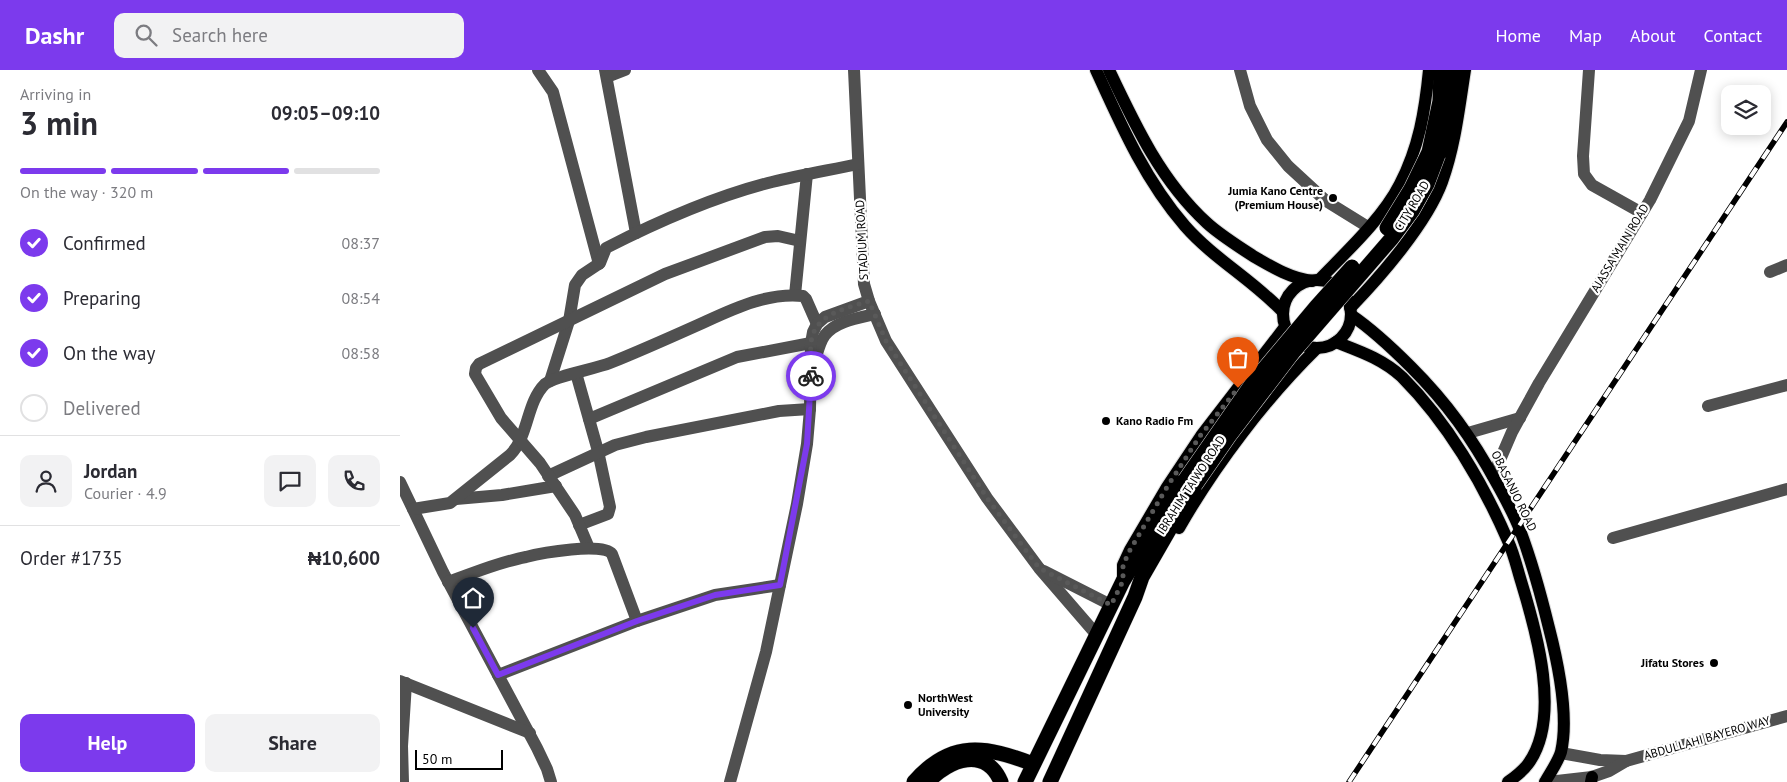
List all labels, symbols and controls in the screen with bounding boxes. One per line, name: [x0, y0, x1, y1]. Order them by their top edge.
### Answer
search box: [114, 13, 464, 58]
text: Dashr: [25, 20, 84, 51]
icon: search: [132, 21, 160, 49]
text: Search here: [172, 23, 268, 47]
text: Home: [1495, 24, 1541, 47]
text: Map: [1569, 24, 1602, 47]
text: About: [1630, 24, 1676, 47]
text: Contact: [1704, 24, 1762, 47]
text: Arriving in: [20, 84, 91, 104]
map controls: [1721, 85, 1771, 135]
button: layers: [1721, 85, 1771, 135]
text: 09:05–09:10: [271, 101, 380, 125]
text: 3 min: [20, 102, 98, 144]
street label: CITY ROAD: [1391, 178, 1432, 234]
text: On the way · 320 m: [20, 182, 153, 202]
place label: Jumia Kano Centre (Premium House): [1227, 183, 1323, 212]
marker: Jumia Kano Centre (Premium House): [1327, 192, 1339, 204]
street label: STADIUM ROAD: [852, 199, 871, 281]
street label: AJASSA MAIN ROAD: [1587, 201, 1652, 295]
icon: check: [20, 229, 48, 257]
text: Confirmed: [63, 231, 146, 255]
text: 08:37: [342, 233, 380, 253]
icon: check: [20, 284, 48, 312]
text: Preparing: [63, 286, 141, 310]
text: 08:54: [342, 288, 380, 308]
pin: [1217, 337, 1259, 388]
icon: check: [20, 339, 48, 367]
text: On the way: [63, 341, 155, 365]
text: 08:58: [342, 343, 380, 363]
icon: bag: [1224, 344, 1252, 372]
courier: [786, 351, 836, 401]
icon: bike: [797, 362, 825, 390]
text: Delivered: [63, 396, 141, 420]
place label: Kano Radio Fm: [1116, 413, 1194, 428]
marker: Kano Radio Fm: [1100, 415, 1112, 427]
street label: IBRAHIM TAIWO ROAD: [1153, 432, 1228, 537]
street label: OBASANJO ROAD: [1488, 448, 1541, 534]
button: person: [20, 455, 72, 507]
button: chat: [264, 455, 316, 507]
button: phone: [328, 455, 380, 507]
text: Jordan: [84, 459, 137, 483]
text: Courier · 4.9: [84, 483, 167, 503]
text: Order #1735: [20, 546, 123, 570]
text: ₦10,600: [308, 546, 380, 570]
pin: [452, 577, 494, 628]
icon: home: [459, 584, 487, 612]
place label: Jifatu Stores: [1640, 655, 1704, 670]
marker: Jifatu Stores: [1708, 657, 1720, 669]
place label: NorthWest University: [918, 690, 973, 719]
marker: NorthWest University: [902, 699, 914, 711]
street label: ABDULLAHI BAYERO WAY: [1642, 712, 1772, 763]
button: Help: [20, 714, 195, 772]
button: Share: [205, 714, 380, 772]
scale bar: [415, 747, 502, 770]
text: 50 m: [422, 750, 452, 768]

